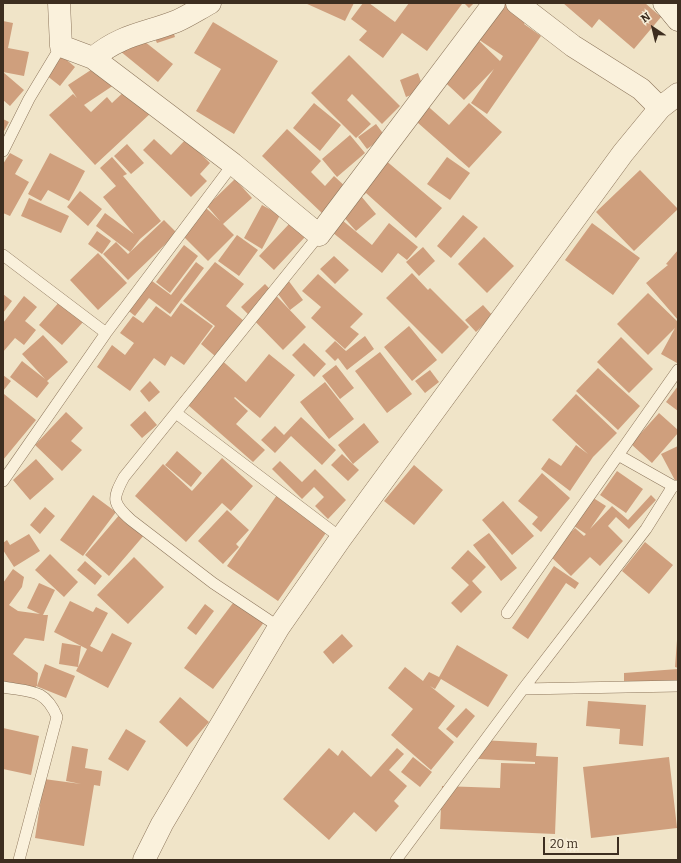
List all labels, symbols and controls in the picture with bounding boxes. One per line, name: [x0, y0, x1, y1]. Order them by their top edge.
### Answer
north arrow: [633, 8, 673, 48]
text: N: [639, 10, 653, 26]
scale bar: [545, 829, 621, 855]
text: 20 m: [550, 837, 578, 851]

